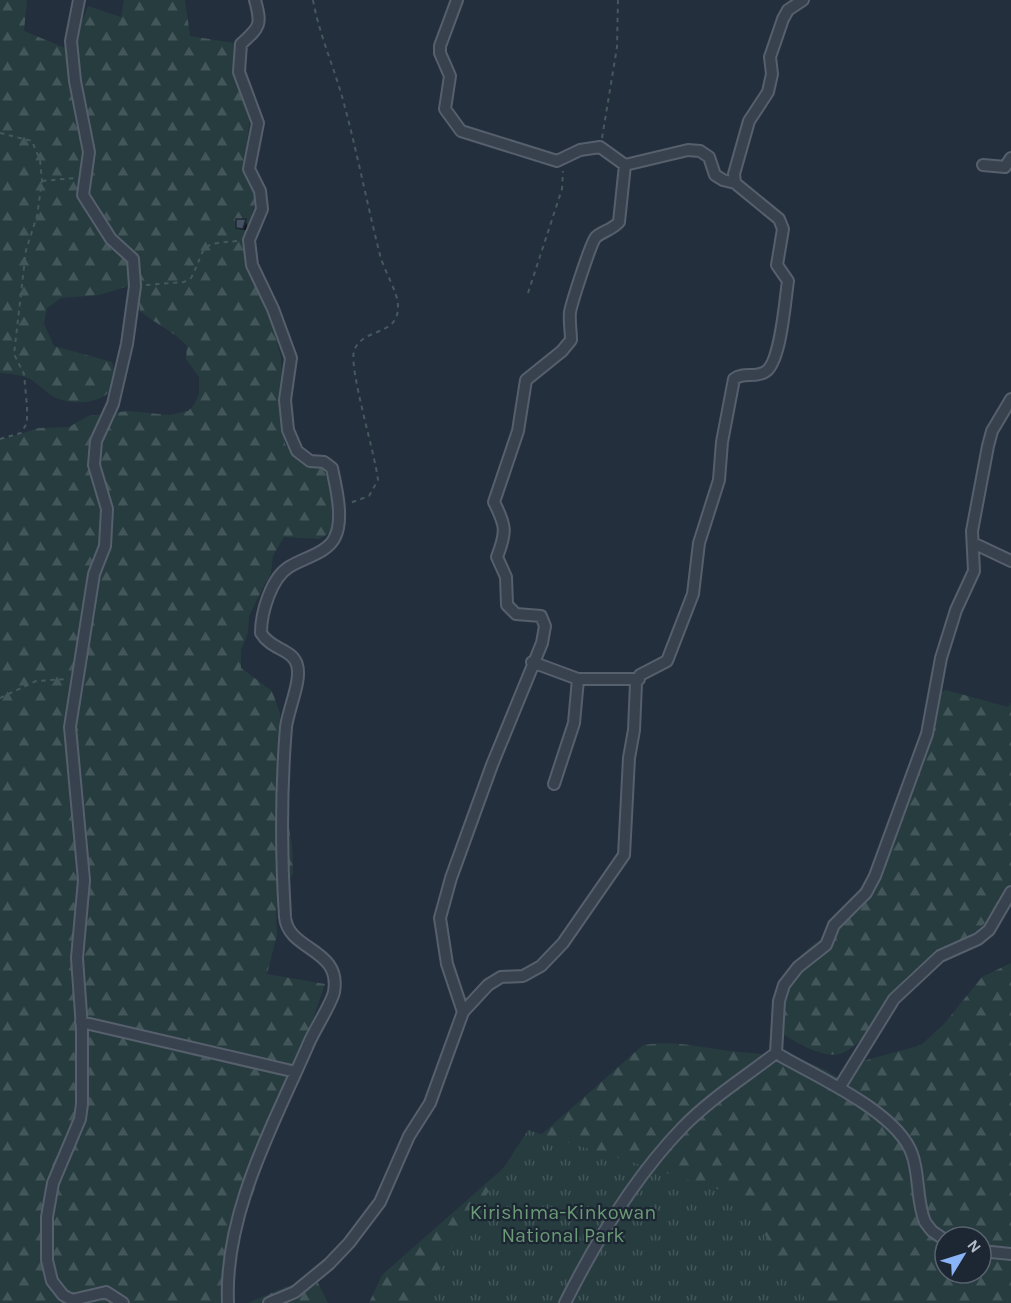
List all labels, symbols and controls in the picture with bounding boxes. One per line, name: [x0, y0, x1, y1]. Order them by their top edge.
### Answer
park label: Kirishima-Kinkowan National Park: [470, 1201, 656, 1247]
north arrow: [933, 1225, 993, 1285]
text: N: [963, 1236, 985, 1256]

